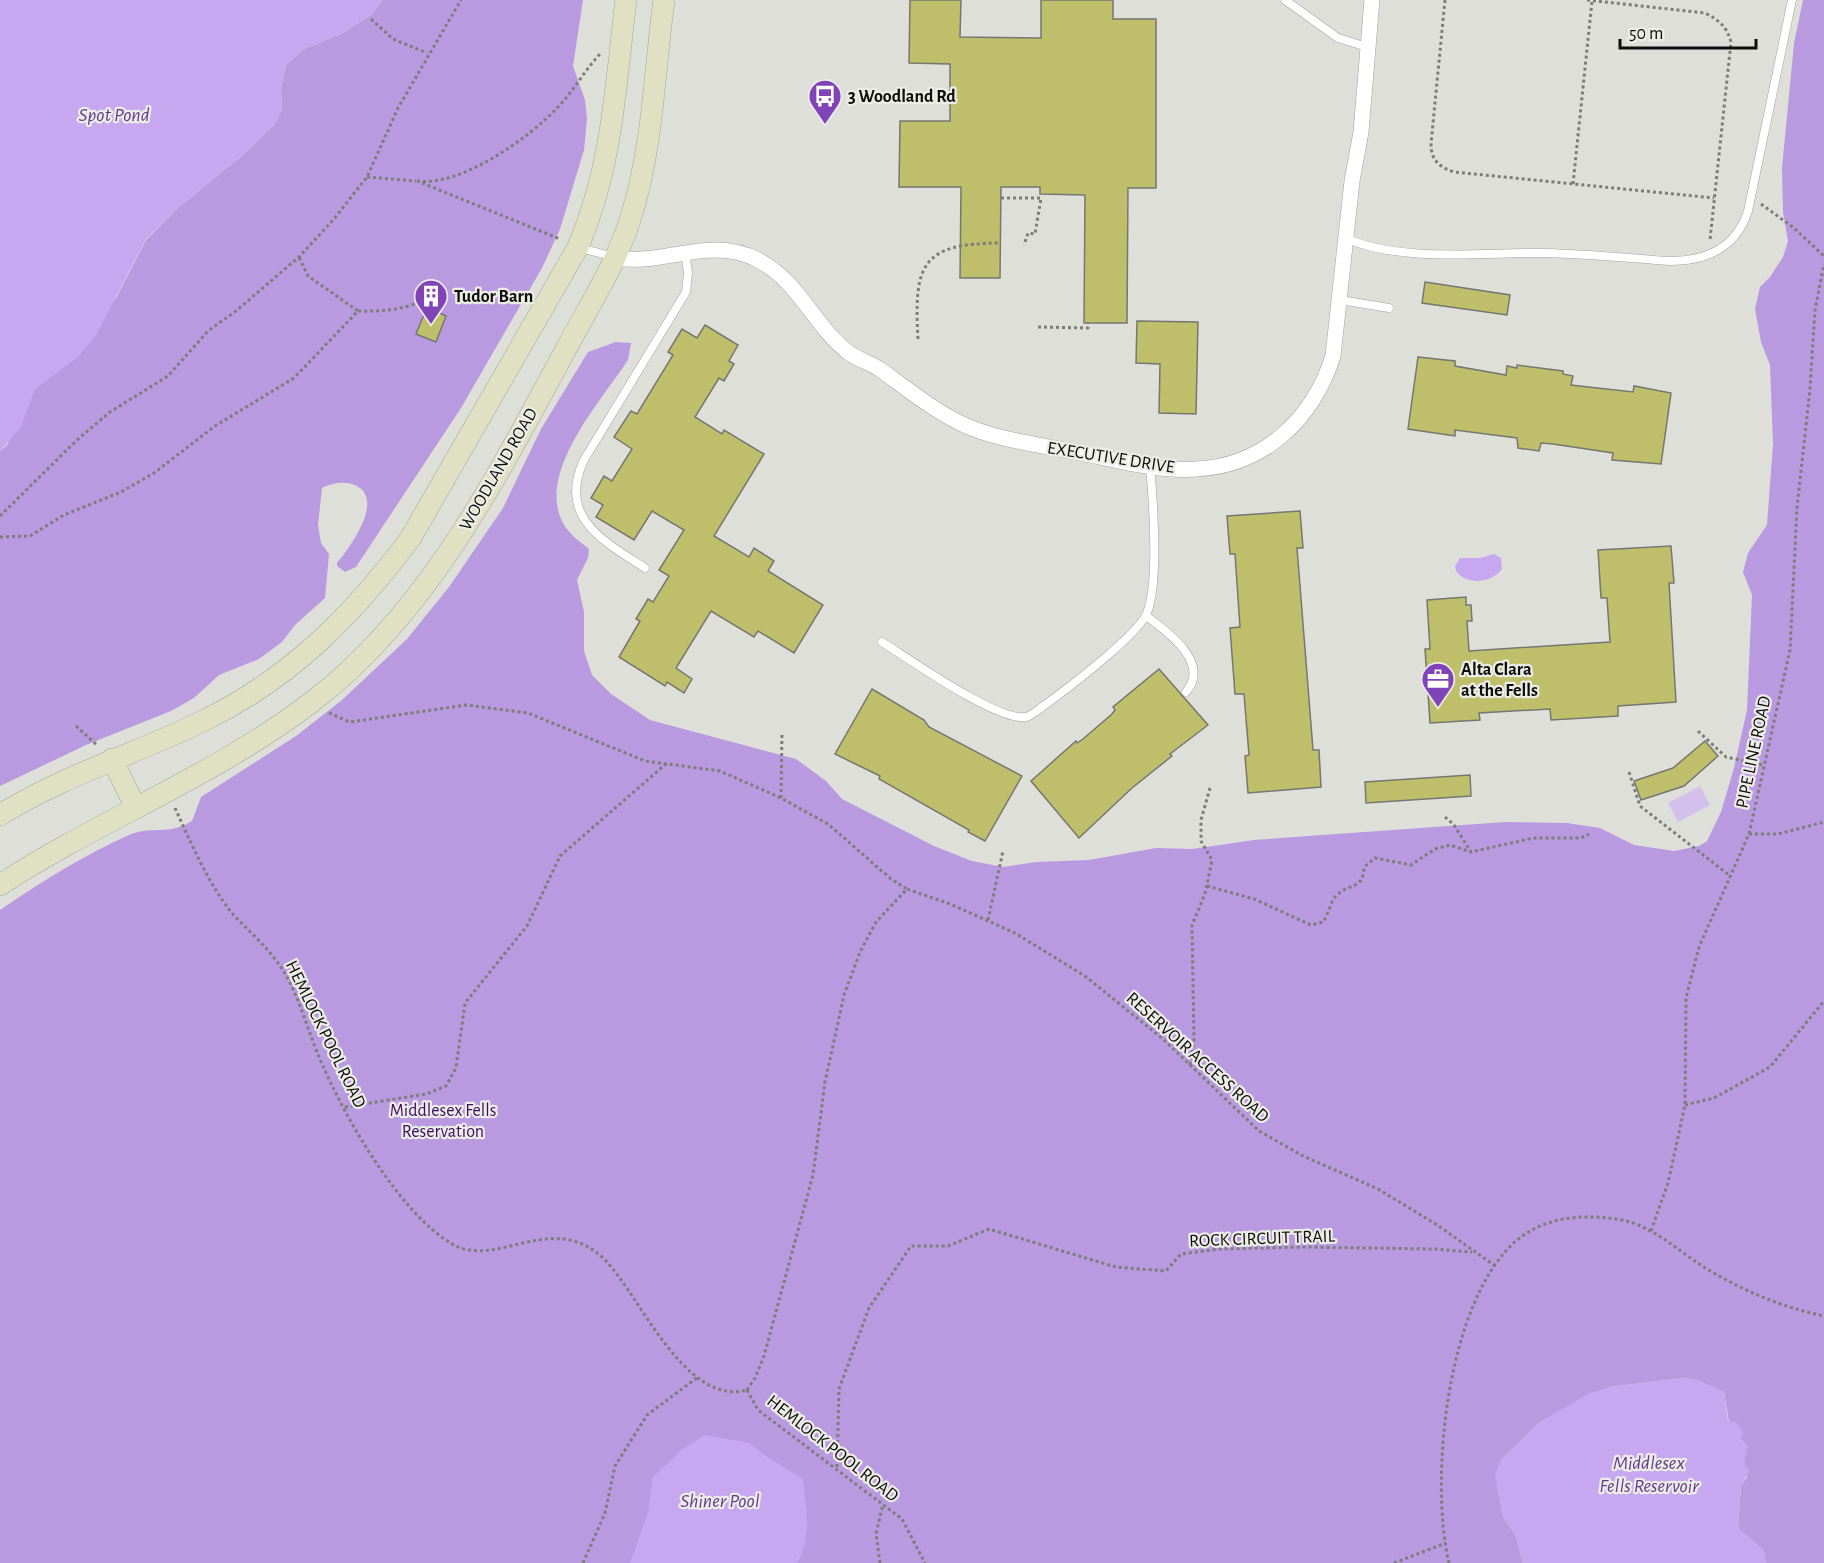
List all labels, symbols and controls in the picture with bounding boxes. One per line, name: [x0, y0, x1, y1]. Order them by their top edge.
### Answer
scale bar: [1620, 12, 1756, 50]
text: 50 m: [1629, 25, 1663, 43]
bus stop icon: 3 Woodland Rd: [807, 78, 843, 125]
place label: 3 Woodland Rd: [848, 88, 956, 106]
water label: Spot Pond: [78, 105, 150, 125]
building icon: Tudor Barn: [413, 278, 449, 325]
place label: Tudor Barn: [454, 288, 533, 306]
street label: WOODLAND ROAD: [457, 405, 541, 534]
street label: EXECUTIVE DRIVE: [1046, 439, 1176, 477]
office icon: Alta Clara at the Fells: [1420, 661, 1456, 708]
place label: Alta Clara at the Fells: [1461, 661, 1538, 700]
street label: PIPE LINE ROAD: [1733, 694, 1775, 810]
street label: HEMLOCK POOL ROAD: [282, 958, 369, 1111]
street label: RESERVOIR ACCESS ROAD: [1123, 989, 1272, 1126]
park label: Middlesex Fells Reservation: [390, 1102, 496, 1141]
street label: ROCK CIRCUIT TRAIL: [1189, 1227, 1336, 1251]
street label: HEMLOCK POOL ROAD: [763, 1392, 902, 1506]
water label: Middlesex Fells Reservoir: [1599, 1453, 1699, 1496]
water label: Shiner Pool: [680, 1491, 760, 1511]

